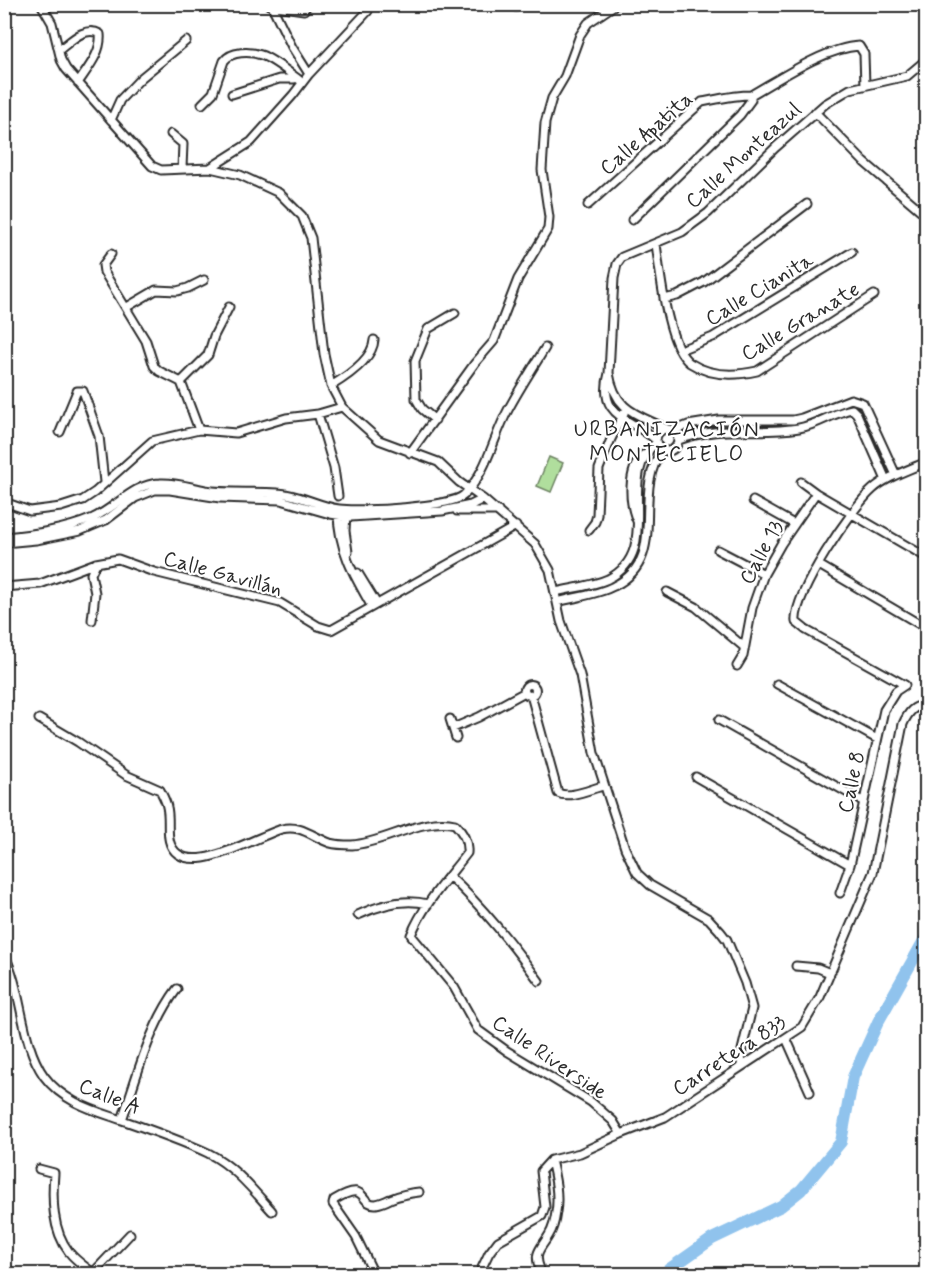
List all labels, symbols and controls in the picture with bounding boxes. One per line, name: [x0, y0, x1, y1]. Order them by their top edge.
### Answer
street label: Calle Apatita: [594, 86, 700, 183]
street label: Calle Monteazul: [680, 96, 807, 215]
street label: Calle Cianita: [700, 246, 819, 333]
street label: Calle Granate: [736, 275, 865, 368]
district label: URBANIZACIÓN MONTECIELO: [574, 416, 760, 469]
street label: Calle 13: [733, 515, 791, 590]
street label: Calle Gavillán: [160, 545, 285, 603]
street label: Calle 8: [832, 749, 872, 816]
street label: Carretera 833: [667, 1008, 792, 1103]
street label: Calle Riverside: [486, 1009, 613, 1107]
street label: Calle A: [74, 1072, 145, 1122]

